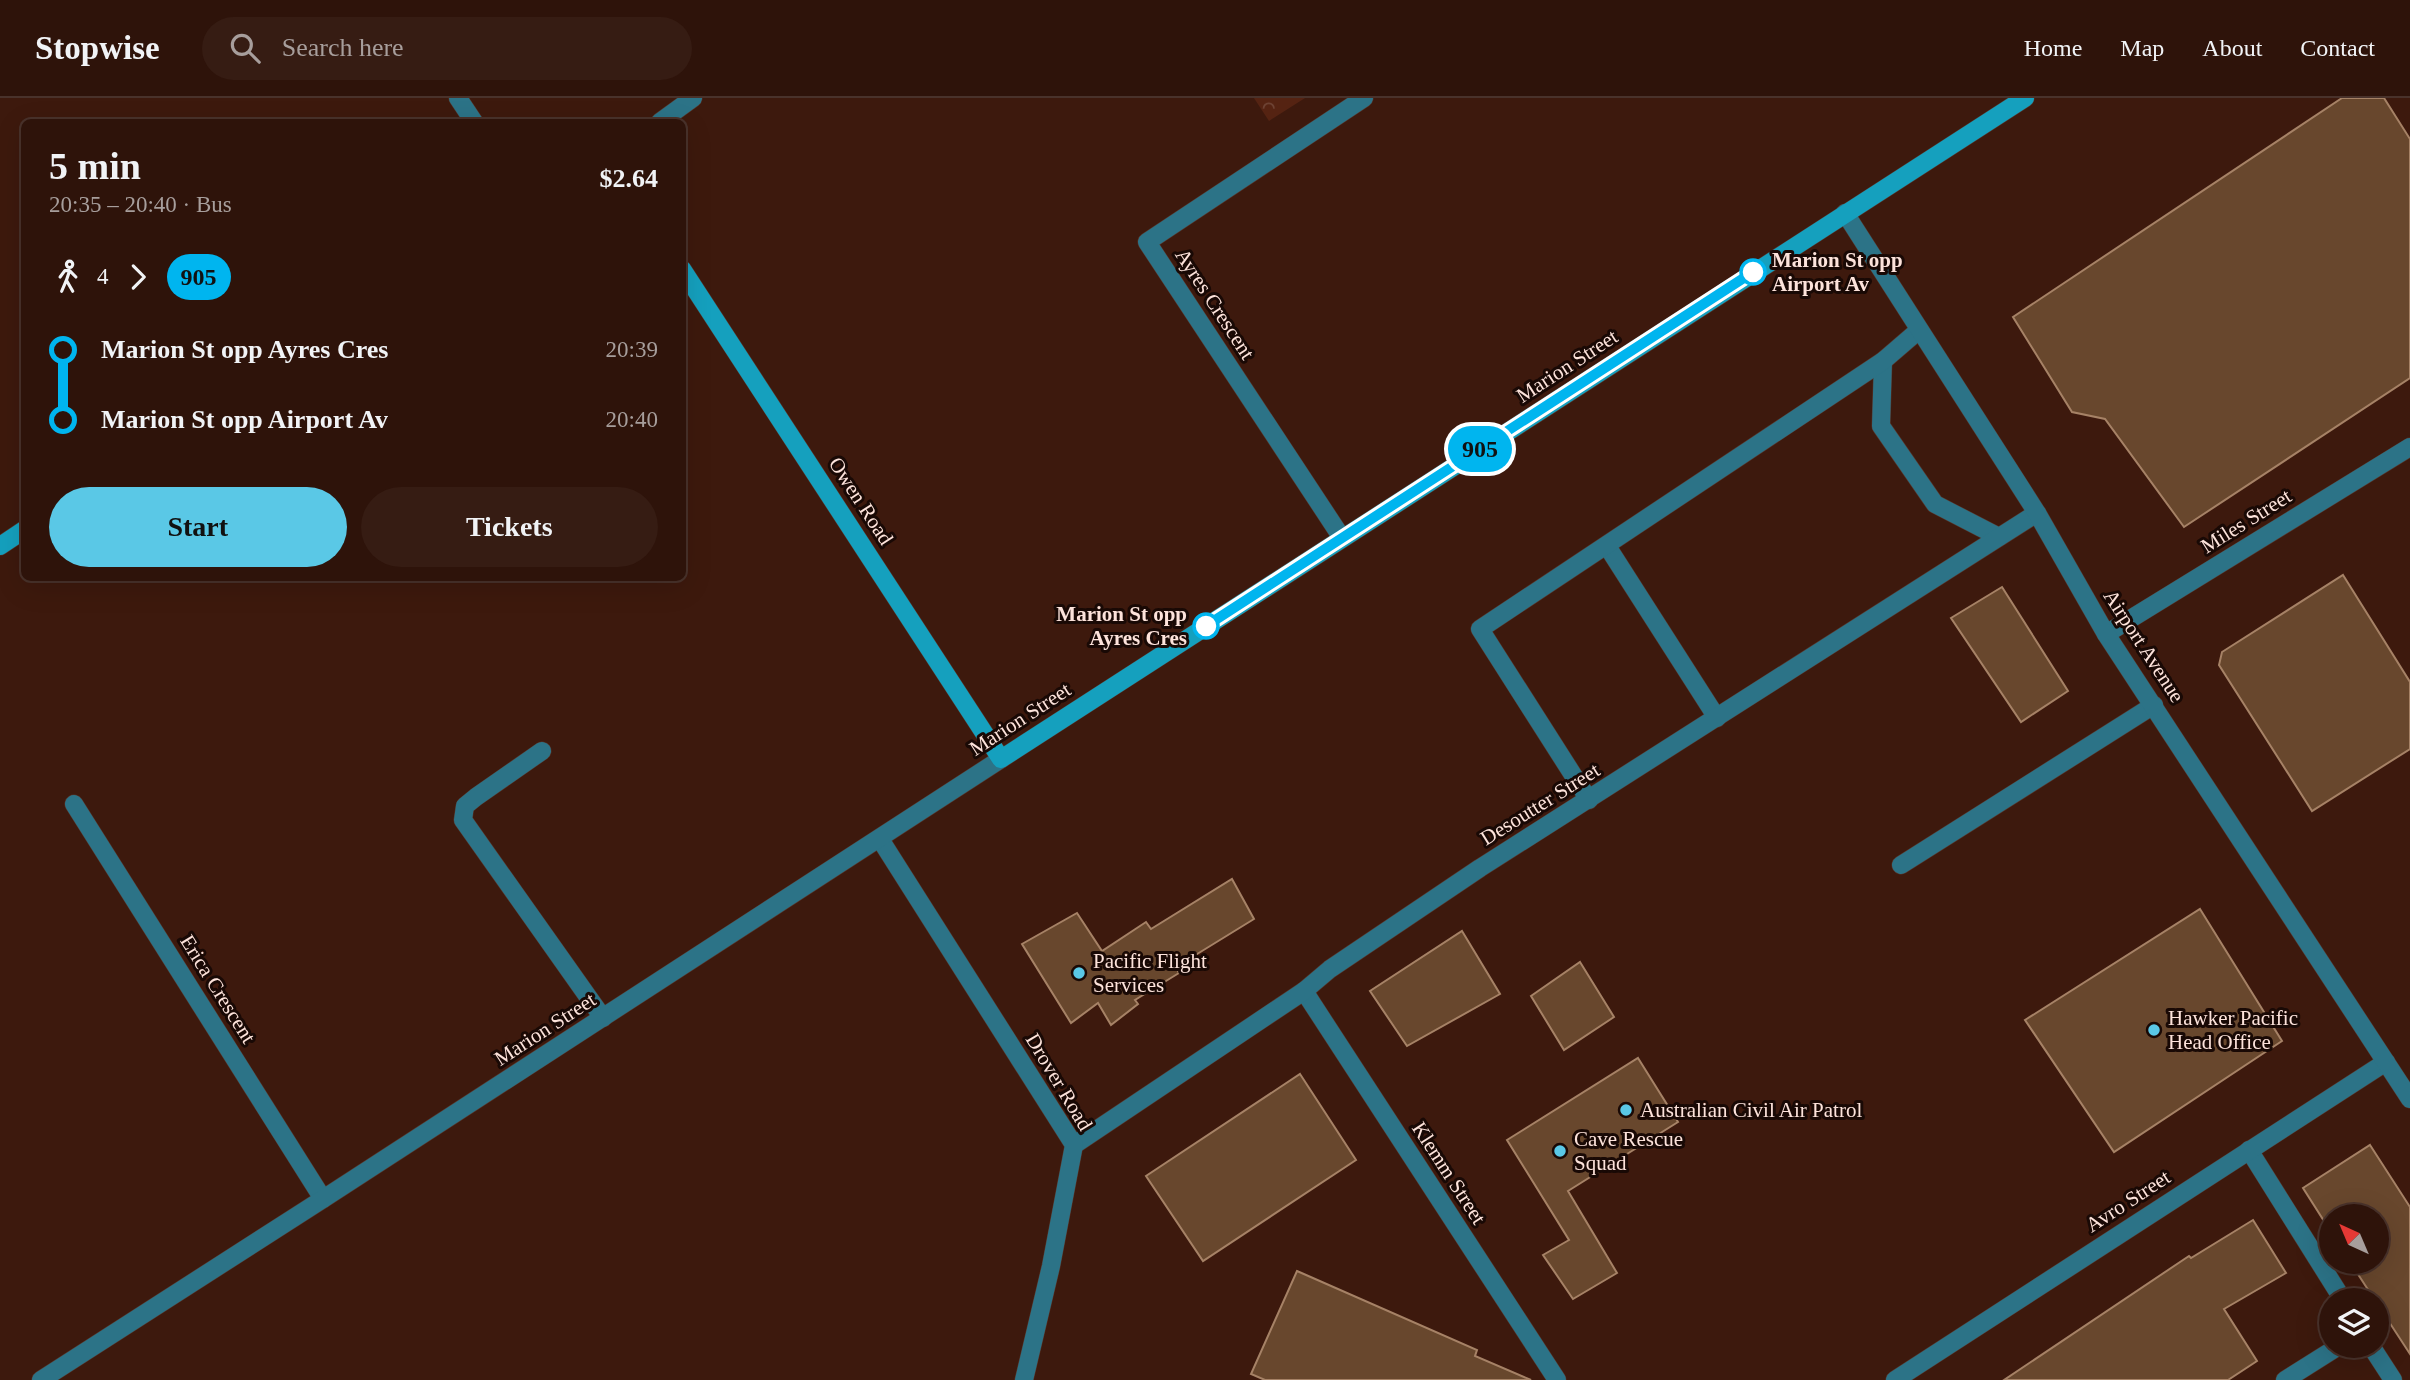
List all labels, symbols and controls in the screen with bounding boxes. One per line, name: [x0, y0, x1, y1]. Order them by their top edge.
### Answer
search box: [202, 17, 692, 80]
icon: search: [226, 29, 264, 67]
text: Stopwise: [35, 30, 160, 66]
text: Search here: [282, 33, 404, 62]
text: Home: [2024, 35, 2082, 61]
text: Map: [2120, 35, 2164, 61]
text: About: [2202, 35, 2262, 61]
text: Contact: [2300, 35, 2375, 61]
text: 5 min: [49, 145, 141, 187]
text: $2.64: [600, 164, 658, 193]
text: 20:35 – 20:40 · Bus: [49, 192, 232, 217]
street label: Ayres Crescent: [1170, 244, 1260, 364]
place label: Marion St opp Airport Av: [1772, 248, 1903, 296]
icon: walk: [49, 258, 87, 296]
icon: forward: [119, 258, 157, 296]
marker: Marion St opp Airport Av: [1740, 259, 1766, 285]
text: 4: [97, 264, 109, 289]
text: 905: [181, 264, 217, 290]
street label: Marion Street: [1512, 324, 1622, 408]
text: Marion St opp Ayres Cres: [101, 335, 388, 364]
text: 20:39: [606, 337, 658, 362]
text: Marion St opp Airport Av: [101, 405, 388, 434]
text: 20:40: [606, 407, 658, 432]
line badge: 905: [1440, 426, 1520, 472]
text: 905: [1462, 436, 1498, 462]
street label: Owen Road: [824, 453, 898, 550]
street label: Miles Street: [2196, 484, 2296, 558]
button: Start: [49, 487, 347, 567]
button: Tickets: [361, 487, 658, 567]
street label: Airport Avenue: [2099, 585, 2189, 707]
place label: Marion St opp Ayres Cres: [1056, 602, 1187, 650]
marker: Marion St opp Ayres Cres: [1193, 613, 1219, 639]
street label: Marion Street: [965, 677, 1075, 761]
street label: Desoutter Street: [1476, 758, 1604, 850]
street label: Erica Crescent: [175, 930, 261, 1048]
place label: Pacific Flight Services: [1093, 949, 1207, 997]
marker: Pacific Flight Services: [1071, 965, 1087, 981]
street label: Marion Street: [490, 987, 600, 1071]
place label: Hawker Pacific Head Office: [2168, 1006, 2298, 1054]
marker: Hawker Pacific Head Office: [2146, 1022, 2162, 1038]
street label: Drover Road: [1021, 1029, 1098, 1135]
place label: Australian Civil Air Patrol: [1640, 1098, 1862, 1122]
marker: Australian Civil Air Patrol: [1618, 1102, 1634, 1118]
street label: Klemm Street: [1407, 1117, 1491, 1229]
place label: Cave Rescue Squad: [1574, 1127, 1683, 1175]
marker: Cave Rescue Squad: [1552, 1143, 1568, 1159]
street label: Avro Street: [2081, 1165, 2175, 1237]
north arrow: [2319, 1204, 2389, 1274]
map controls: [2319, 1204, 2389, 1358]
button: layers: [2319, 1288, 2389, 1358]

